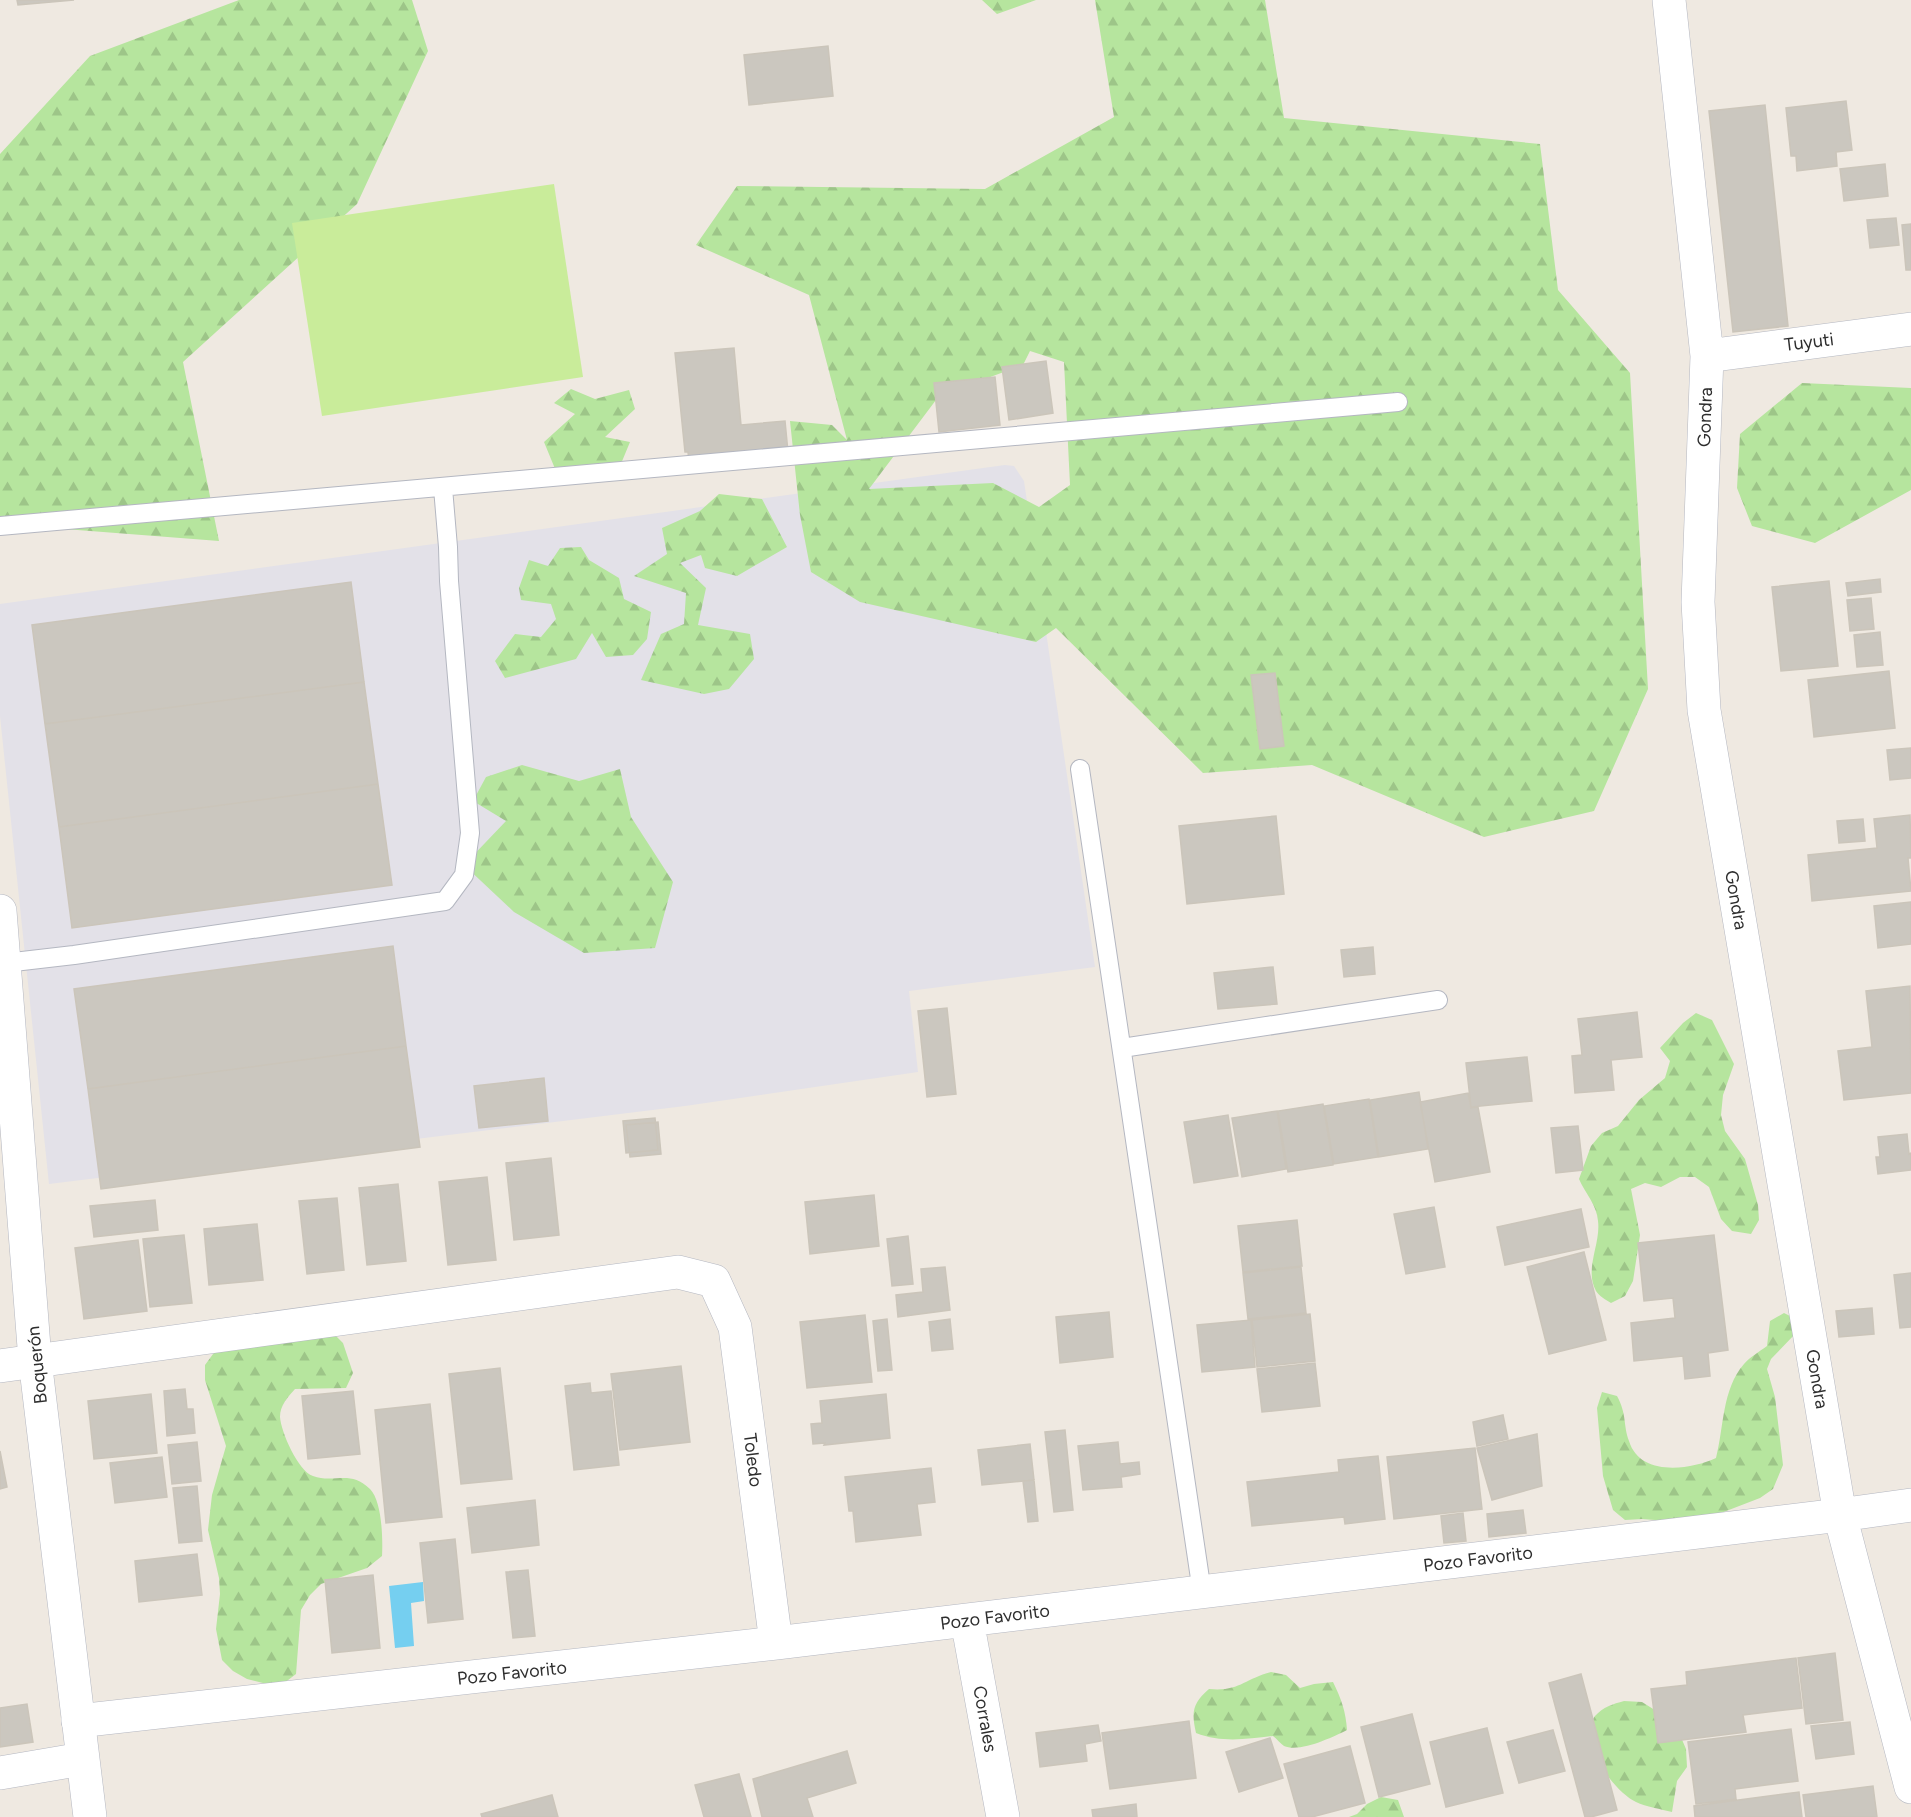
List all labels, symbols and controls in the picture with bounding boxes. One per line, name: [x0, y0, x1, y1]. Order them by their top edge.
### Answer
street label: Tuyuti: [1783, 328, 1835, 356]
street label: Gondra: [1693, 387, 1717, 447]
street label: Gondra: [1720, 869, 1752, 931]
street label: Boquerón: [22, 1325, 52, 1405]
street label: Gondra: [1801, 1348, 1833, 1410]
street label: Toledo: [739, 1432, 767, 1488]
street label: Pozo Favorito: [1422, 1541, 1534, 1577]
street label: Pozo Favorito: [939, 1599, 1051, 1635]
street label: Pozo Favorito: [456, 1656, 568, 1690]
street label: Corrales: [968, 1684, 1002, 1754]

